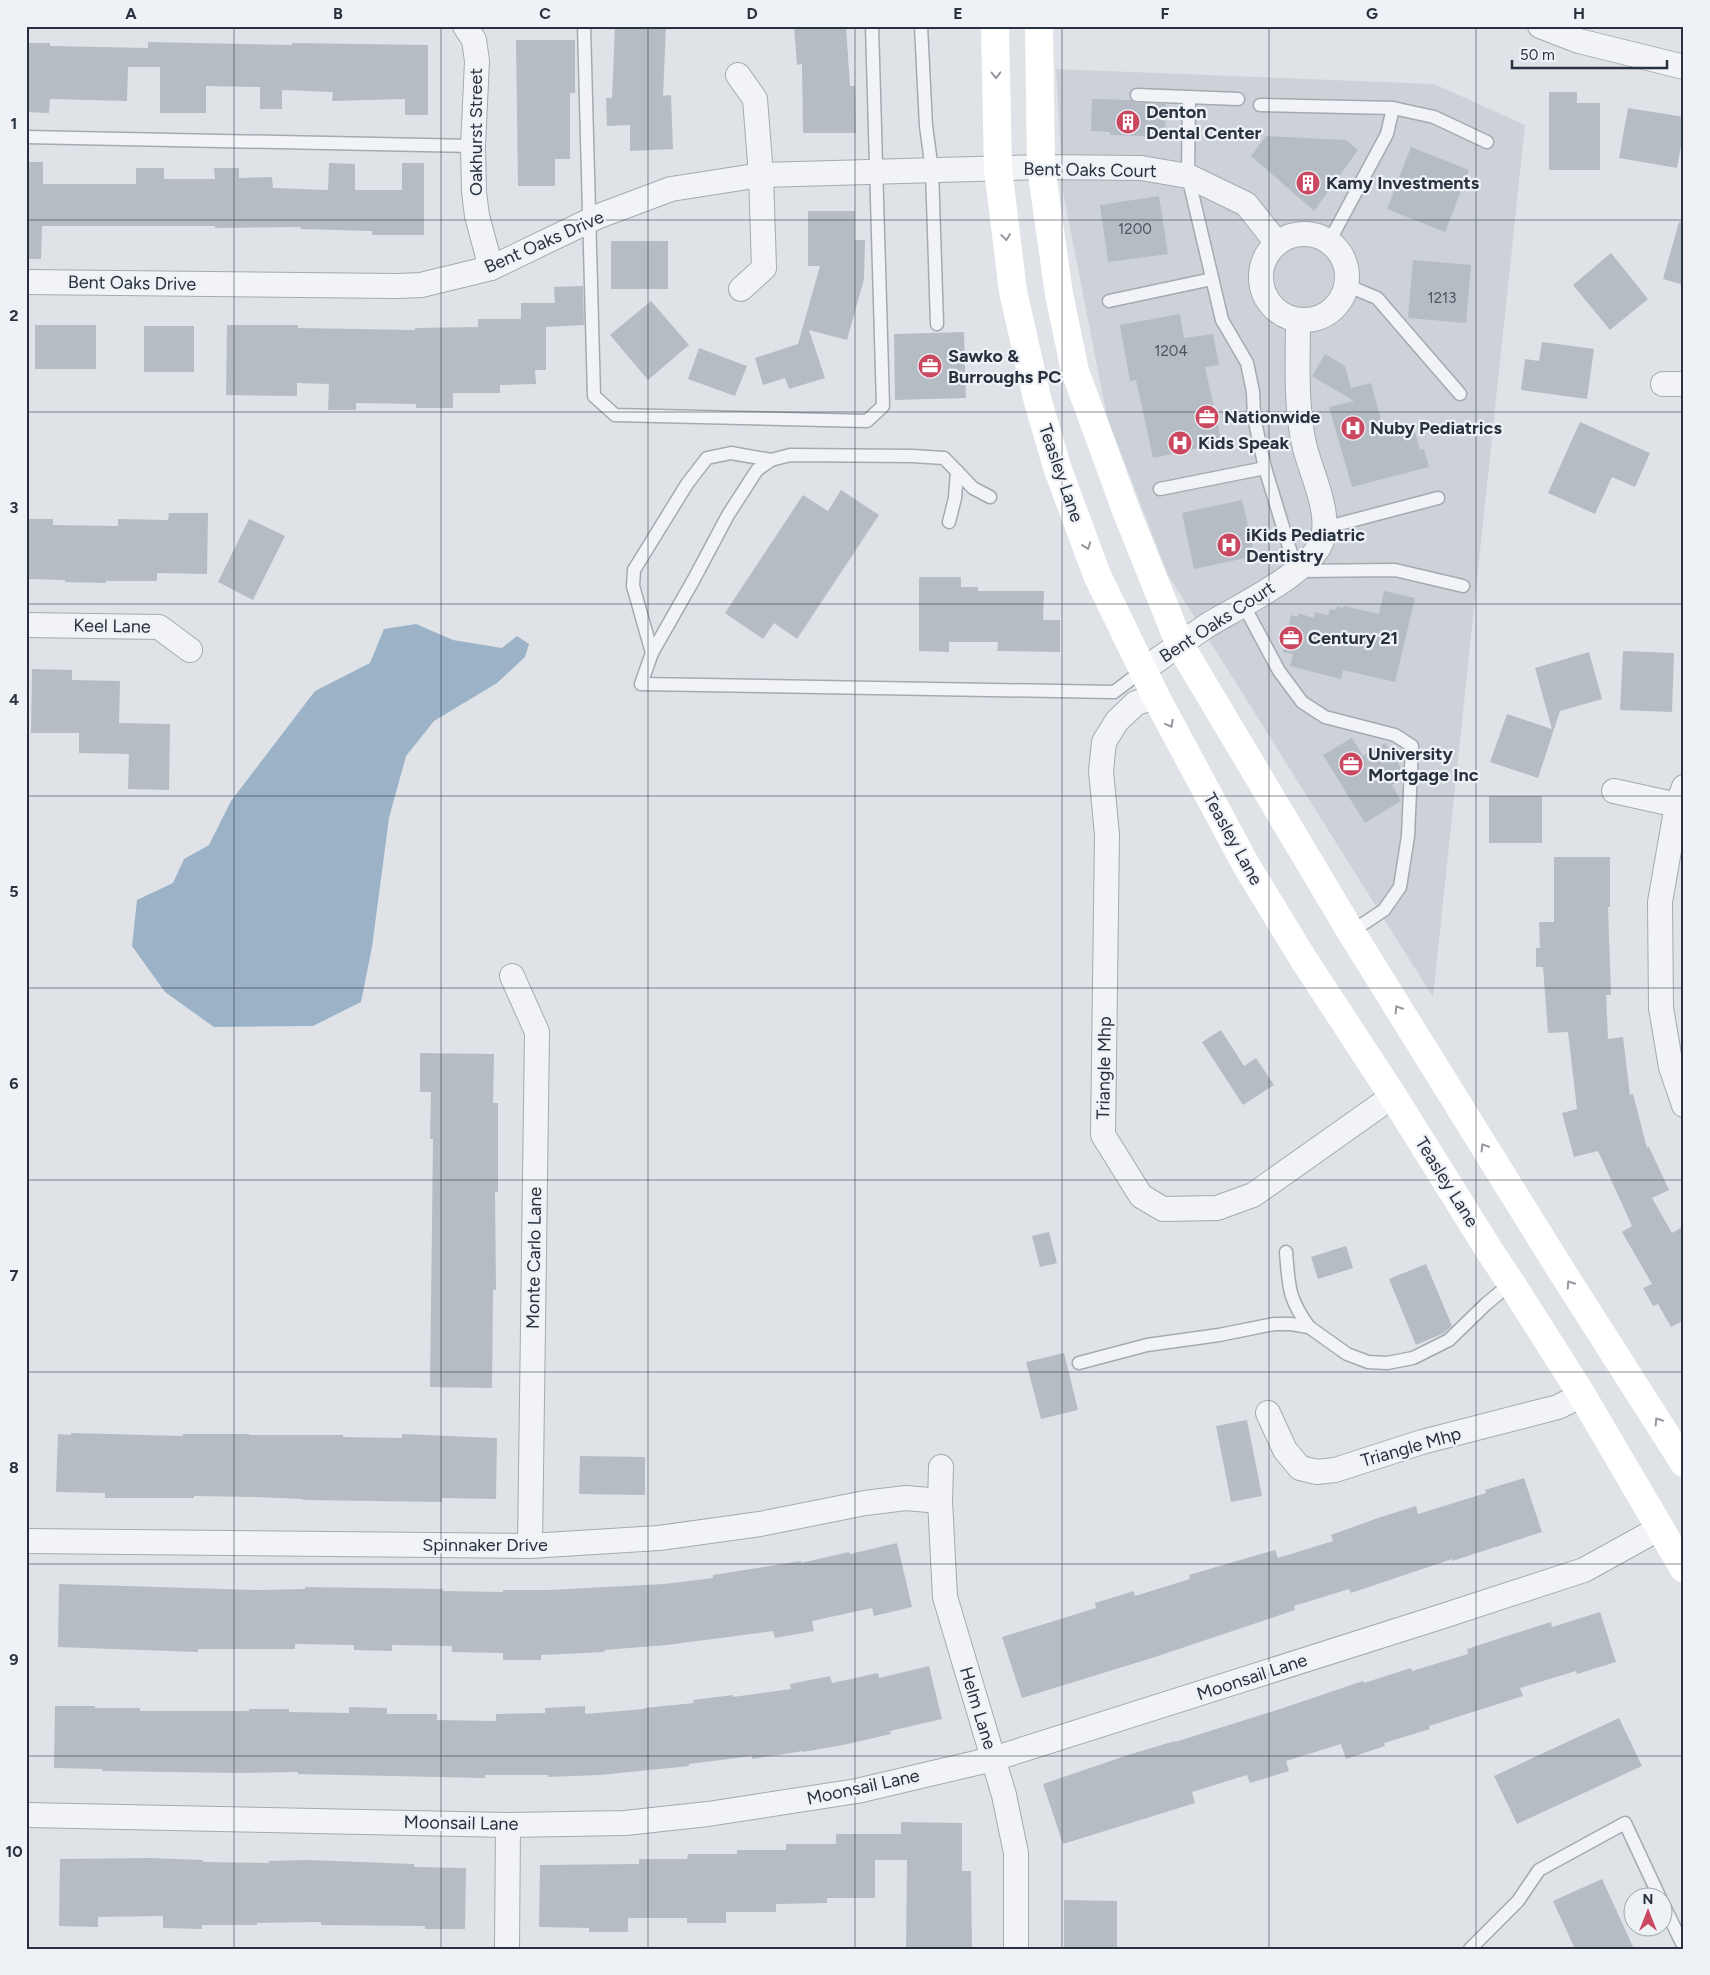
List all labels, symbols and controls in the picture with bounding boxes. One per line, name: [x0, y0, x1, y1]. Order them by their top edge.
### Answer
text: A: [125, 4, 137, 23]
text: B: [333, 4, 343, 23]
text: C: [539, 4, 551, 23]
text: D: [746, 4, 758, 23]
text: E: [953, 4, 963, 23]
text: F: [1161, 4, 1170, 23]
text: G: [1366, 4, 1378, 23]
text: H: [1573, 4, 1585, 23]
scale bar: [1512, 38, 1668, 70]
text: 50 m: [1520, 46, 1555, 64]
street label: Oakhurst Street: [465, 68, 487, 196]
one-way arrow: [990, 71, 1001, 79]
place label: Denton Dental Center: [1146, 101, 1261, 144]
building icon: Denton Dental Center: [1115, 109, 1141, 135]
text: 1: [11, 114, 17, 133]
street label: Bent Oaks Court: [1023, 158, 1157, 182]
building icon: Kamy Investments: [1295, 170, 1321, 196]
place label: Kamy Investments: [1326, 172, 1480, 194]
street label: Bent Oaks Drive: [481, 206, 607, 278]
house number: 1200: [1118, 220, 1152, 238]
one-way arrow: [1000, 233, 1011, 241]
street label: Bent Oaks Drive: [68, 271, 197, 295]
house number: 1213: [1428, 289, 1456, 307]
text: 2: [9, 306, 19, 325]
house number: 1204: [1154, 342, 1188, 360]
place label: Sawko & Burroughs PC: [948, 345, 1061, 388]
office icon: Sawko & Burroughs PC: [917, 353, 943, 379]
office icon: Nationwide: [1194, 404, 1220, 430]
place label: Nationwide: [1224, 406, 1320, 428]
hospital icon: Nuby Pediatrics: [1340, 415, 1366, 441]
place label: Nuby Pediatrics: [1370, 417, 1502, 439]
street label: Teasley Lane: [1034, 421, 1088, 525]
hospital icon: Kids Speak: [1167, 430, 1193, 456]
place label: Kids Speak: [1198, 432, 1289, 454]
text: 3: [10, 498, 19, 517]
place label: iKids Pediatric Dentistry: [1246, 524, 1365, 567]
hospital icon: iKids Pediatric Dentistry: [1216, 532, 1242, 558]
one-way arrow: [1081, 541, 1091, 549]
street label: Bent Oaks Court: [1155, 576, 1279, 667]
street label: Keel Lane: [73, 614, 151, 638]
office icon: Century 21: [1278, 625, 1304, 651]
place label: Century 21: [1308, 627, 1398, 649]
text: 4: [9, 690, 19, 709]
one-way arrow: [1164, 719, 1174, 728]
place label: University Mortgage Inc: [1368, 743, 1479, 786]
office icon: University Mortgage Inc: [1338, 751, 1364, 777]
street label: Teasley Lane: [1199, 789, 1267, 889]
text: 5: [9, 882, 19, 901]
one-way arrow: [1395, 1005, 1405, 1014]
street label: Triangle Mhp: [1092, 1016, 1116, 1120]
text: 6: [9, 1074, 19, 1093]
street label: Teasley Lane: [1411, 1133, 1483, 1231]
one-way arrow: [1481, 1143, 1491, 1152]
street label: Monte Carlo Lane: [522, 1187, 546, 1329]
text: 7: [10, 1266, 19, 1285]
one-way arrow: [1567, 1281, 1576, 1290]
one-way arrow: [1654, 1418, 1664, 1427]
street label: Triangle Mhp: [1358, 1422, 1464, 1472]
text: 8: [9, 1458, 19, 1477]
street label: Spinnaker Drive: [422, 1534, 548, 1556]
street label: Moonsail Lane: [1194, 1649, 1310, 1705]
text: 9: [9, 1650, 19, 1669]
street label: Helm Lane: [955, 1664, 1001, 1752]
street label: Moonsail Lane: [805, 1764, 922, 1810]
street label: Moonsail Lane: [403, 1811, 519, 1835]
text: 10: [5, 1842, 23, 1861]
north arrow: [1622, 1888, 1672, 1938]
text: N: [1643, 1891, 1653, 1908]

